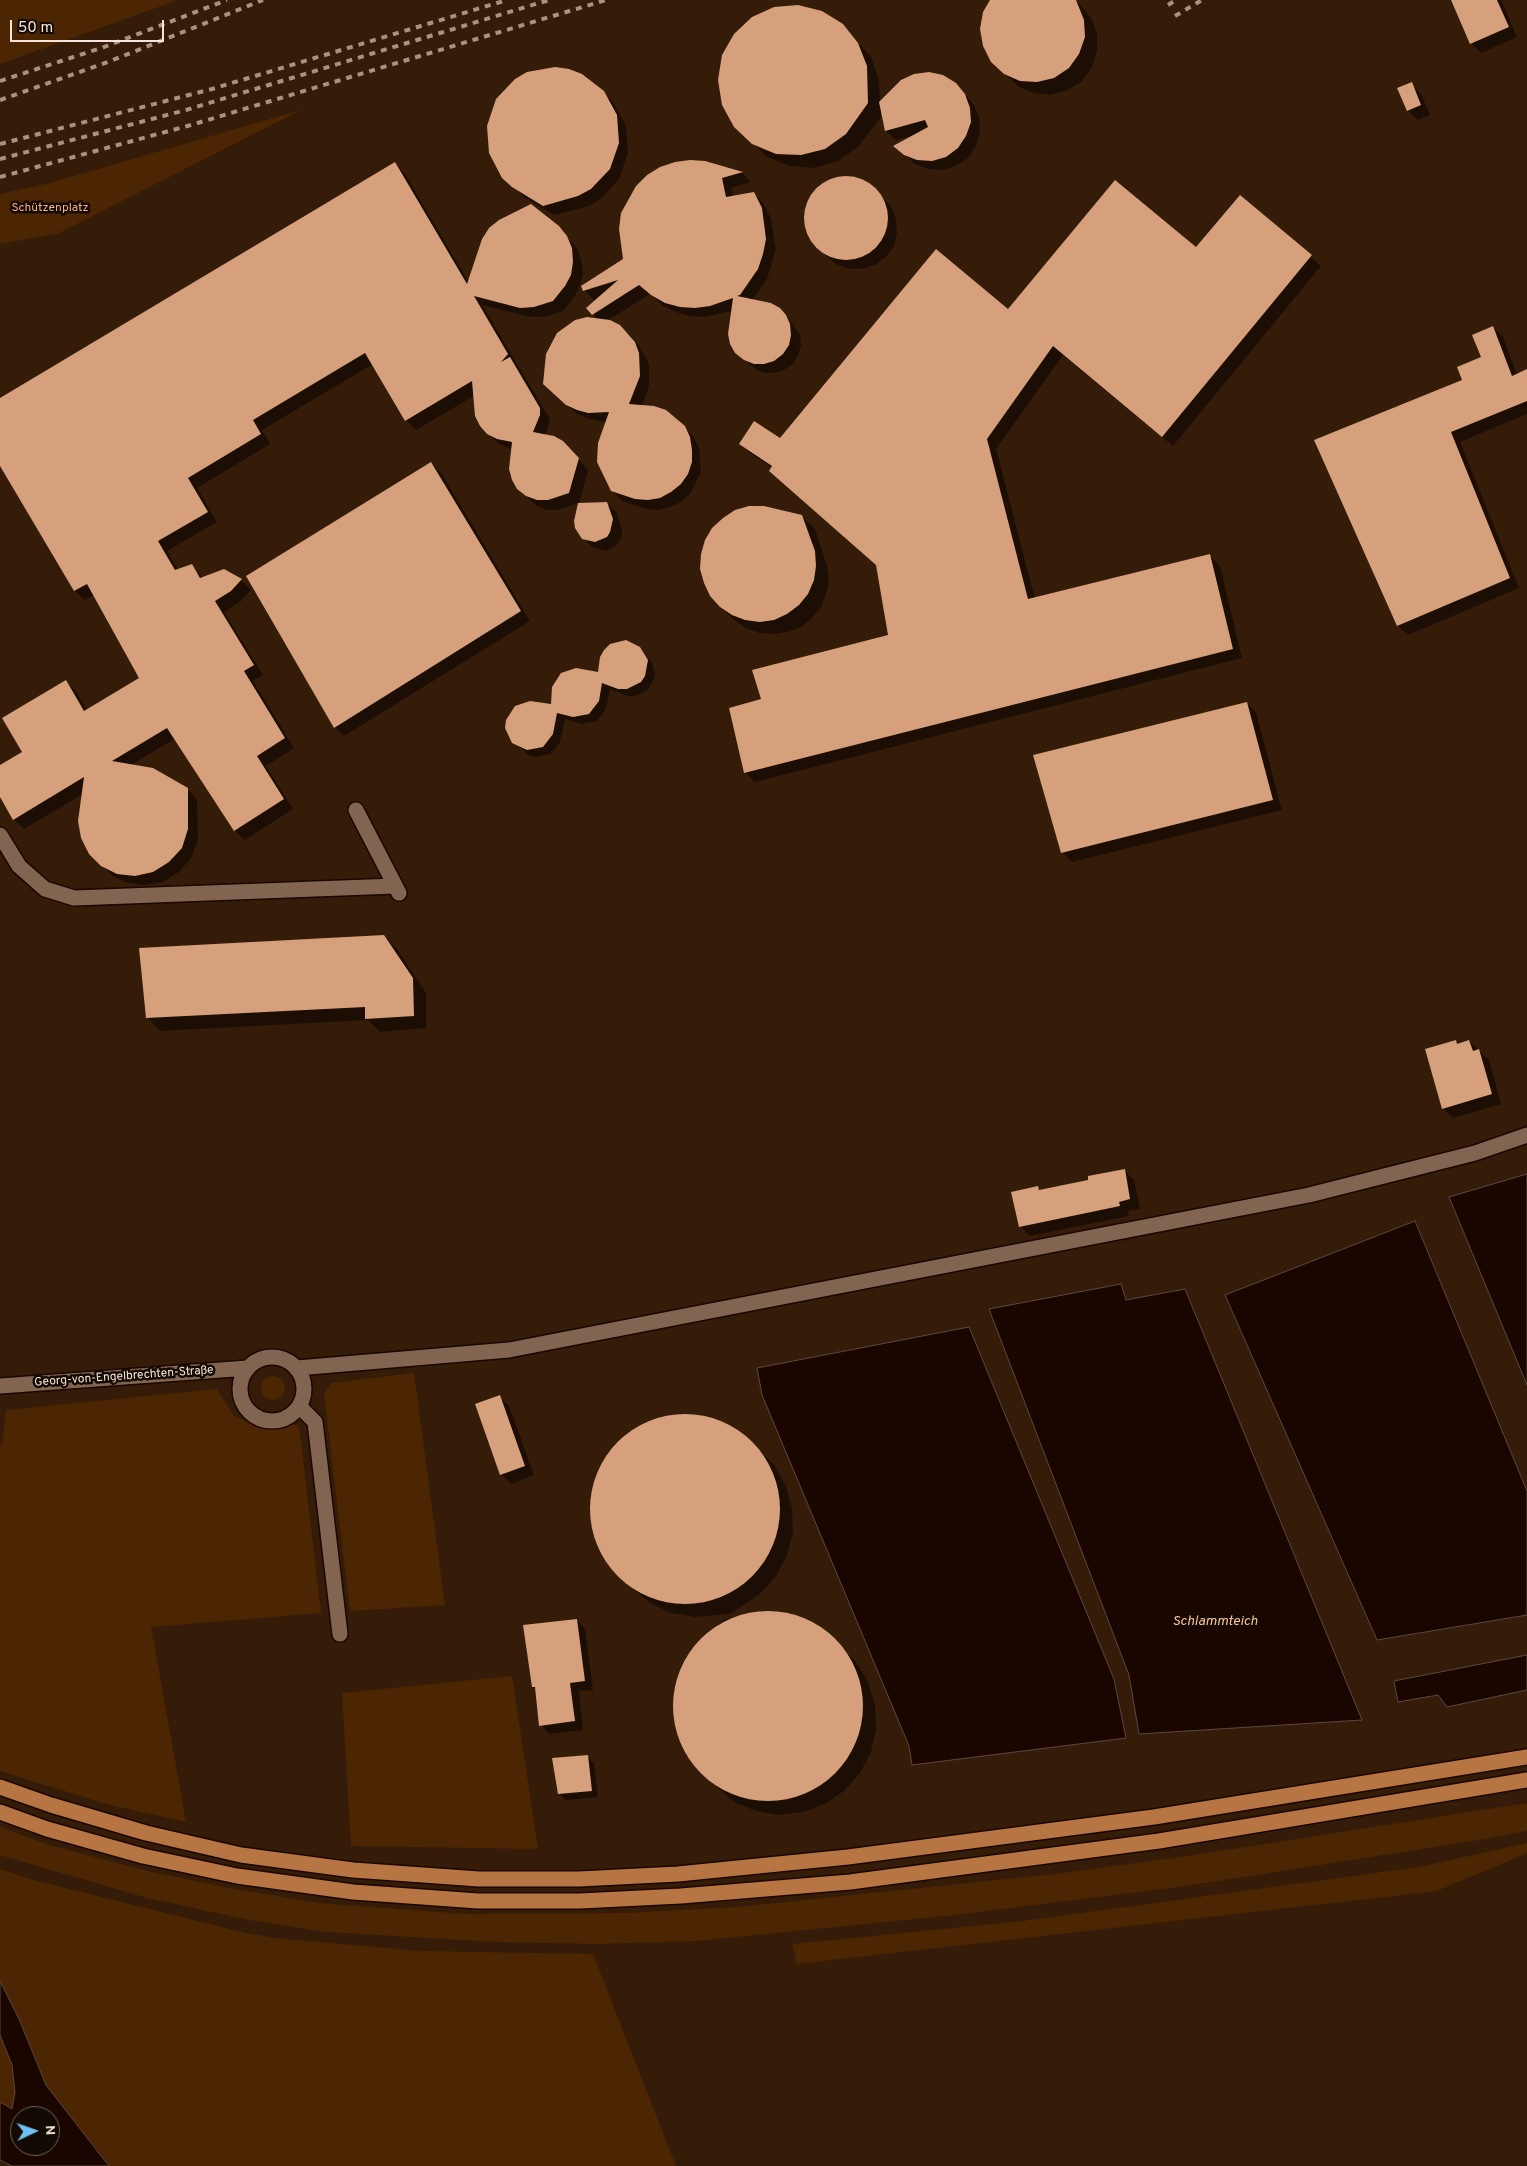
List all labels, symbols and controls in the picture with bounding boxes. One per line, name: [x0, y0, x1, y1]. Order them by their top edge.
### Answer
scale bar: [12, 10, 166, 42]
text: 50 m: [18, 19, 53, 38]
park label: Schützenplatz: [12, 202, 88, 216]
street label: Georg-von-Engelbrechten-Straße: [34, 1364, 214, 1390]
water label: Schlammteich: [1172, 1614, 1258, 1630]
north arrow: [10, 2106, 60, 2156]
text: N: [41, 2125, 58, 2136]

